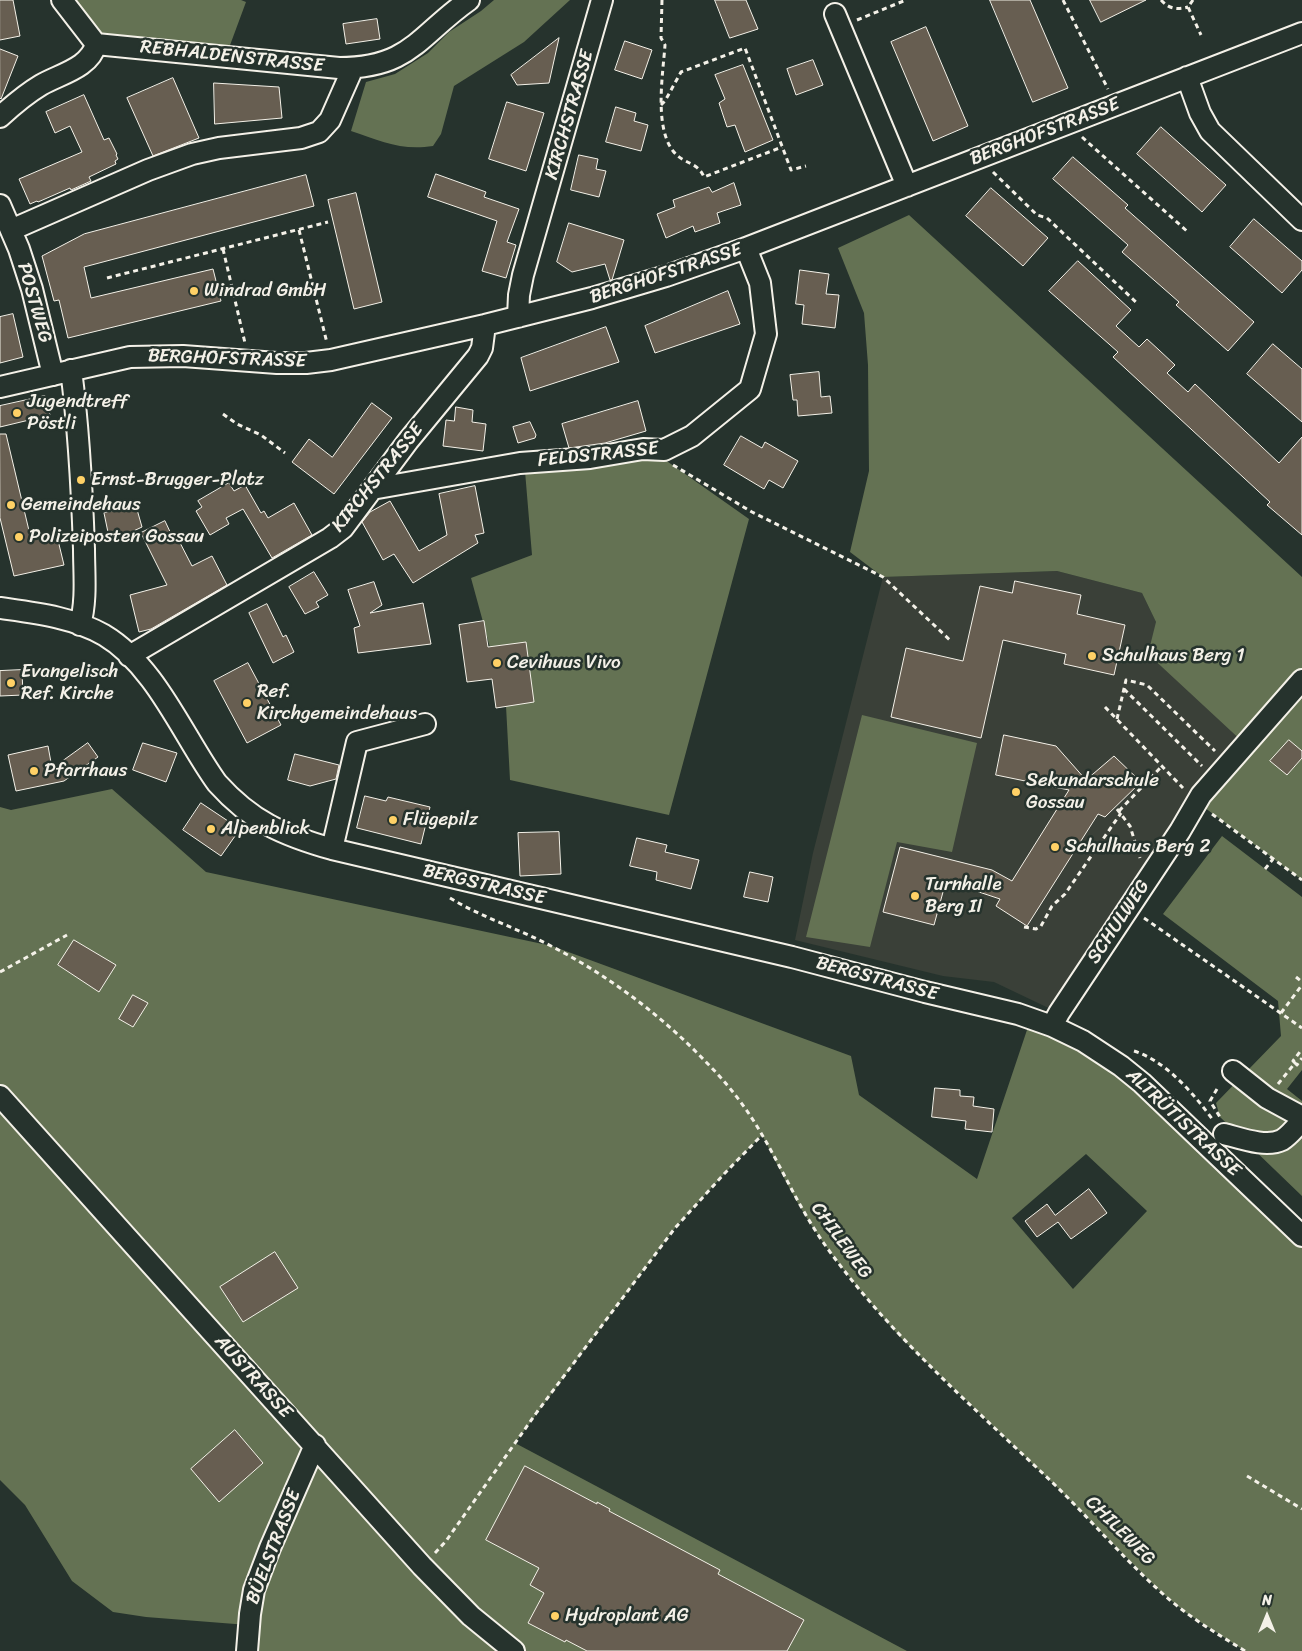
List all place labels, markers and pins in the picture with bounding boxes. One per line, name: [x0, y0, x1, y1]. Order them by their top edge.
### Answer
place label: Windrad GmbH: [204, 280, 326, 302]
marker: Windrad GmbH: [188, 285, 200, 297]
place label: Jugendtreff Pöstli: [27, 391, 128, 435]
marker: Jugendtreff Pöstli: [11, 407, 23, 419]
place label: Ernst-Brugger-Platz: [91, 469, 264, 491]
marker: Ernst-Brugger-Platz: [75, 474, 87, 486]
place label: Gemeindehaus: [21, 494, 141, 516]
marker: Gemeindehaus: [5, 499, 17, 511]
place label: Polizeiposten Gossau: [29, 526, 204, 548]
marker: Polizeiposten Gossau: [13, 531, 25, 543]
place label: Schulhaus Berg 1: [1102, 645, 1245, 667]
marker: Schulhaus Berg 1: [1086, 650, 1098, 662]
place label: Cevihuus Vivo: [507, 652, 621, 674]
marker: Cevihuus Vivo: [491, 657, 503, 669]
place label: Evangelisch Ref. Kirche: [21, 661, 118, 705]
marker: Evangelisch Ref. Kirche: [5, 677, 17, 689]
place label: Ref. Kirchgemeindehaus: [257, 681, 417, 725]
marker: Ref. Kirchgemeindehaus: [241, 697, 253, 709]
place label: Pfarrhaus: [44, 760, 127, 782]
marker: Pfarrhaus: [28, 765, 40, 777]
place label: Sekundarschule Gossau: [1026, 770, 1159, 814]
marker: Sekundarschule Gossau: [1010, 786, 1022, 798]
place label: Flügepilz: [403, 809, 478, 831]
marker: Flügepilz: [387, 814, 399, 826]
place label: Alpenblick: [221, 818, 310, 840]
marker: Alpenblick: [205, 823, 217, 835]
place label: Schulhaus Berg 2: [1065, 836, 1210, 858]
marker: Schulhaus Berg 2: [1049, 841, 1061, 853]
place label: Turnhalle Berg II: [925, 874, 1002, 918]
marker: Turnhalle Berg II: [909, 890, 921, 902]
place label: Hydroplant AG: [565, 1605, 689, 1627]
marker: Hydroplant AG: [549, 1610, 561, 1622]

